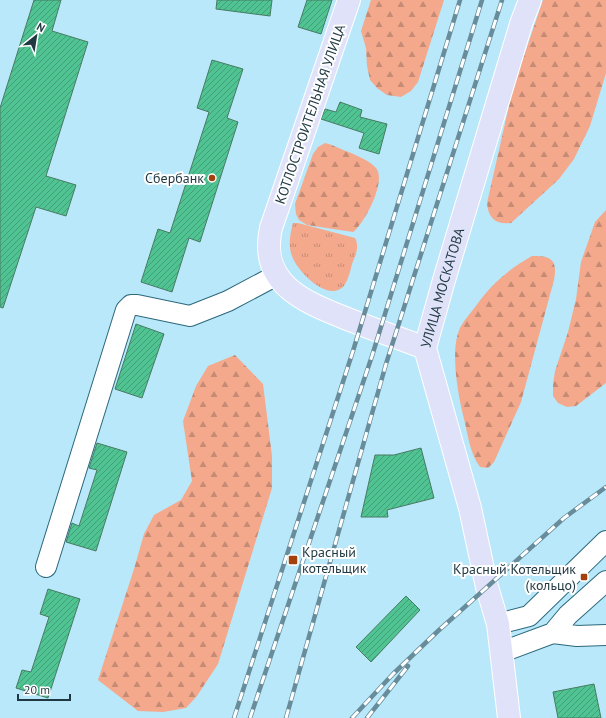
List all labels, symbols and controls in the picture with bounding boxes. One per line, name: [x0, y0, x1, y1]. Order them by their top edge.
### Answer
north arrow: [16, 16, 56, 56]
text: N: [34, 19, 48, 35]
street label: КОТЛОСТРОИТЕЛЬНАЯ УЛИЦА: [271, 21, 350, 206]
place label: Сбербанк: [145, 169, 204, 187]
marker: Сбербанк: [207, 173, 217, 183]
street label: УЛИЦА МОСКАТОВА: [417, 225, 468, 350]
place label: Красный котельщик: [302, 543, 367, 577]
marker: Красный котельщик: [287, 554, 299, 566]
place label: Красный Котельщик (кольцо): [453, 560, 576, 594]
marker: Красный Котельщик (кольцо): [579, 572, 589, 582]
scale bar: [18, 676, 70, 702]
text: 20 m: [24, 682, 50, 697]

